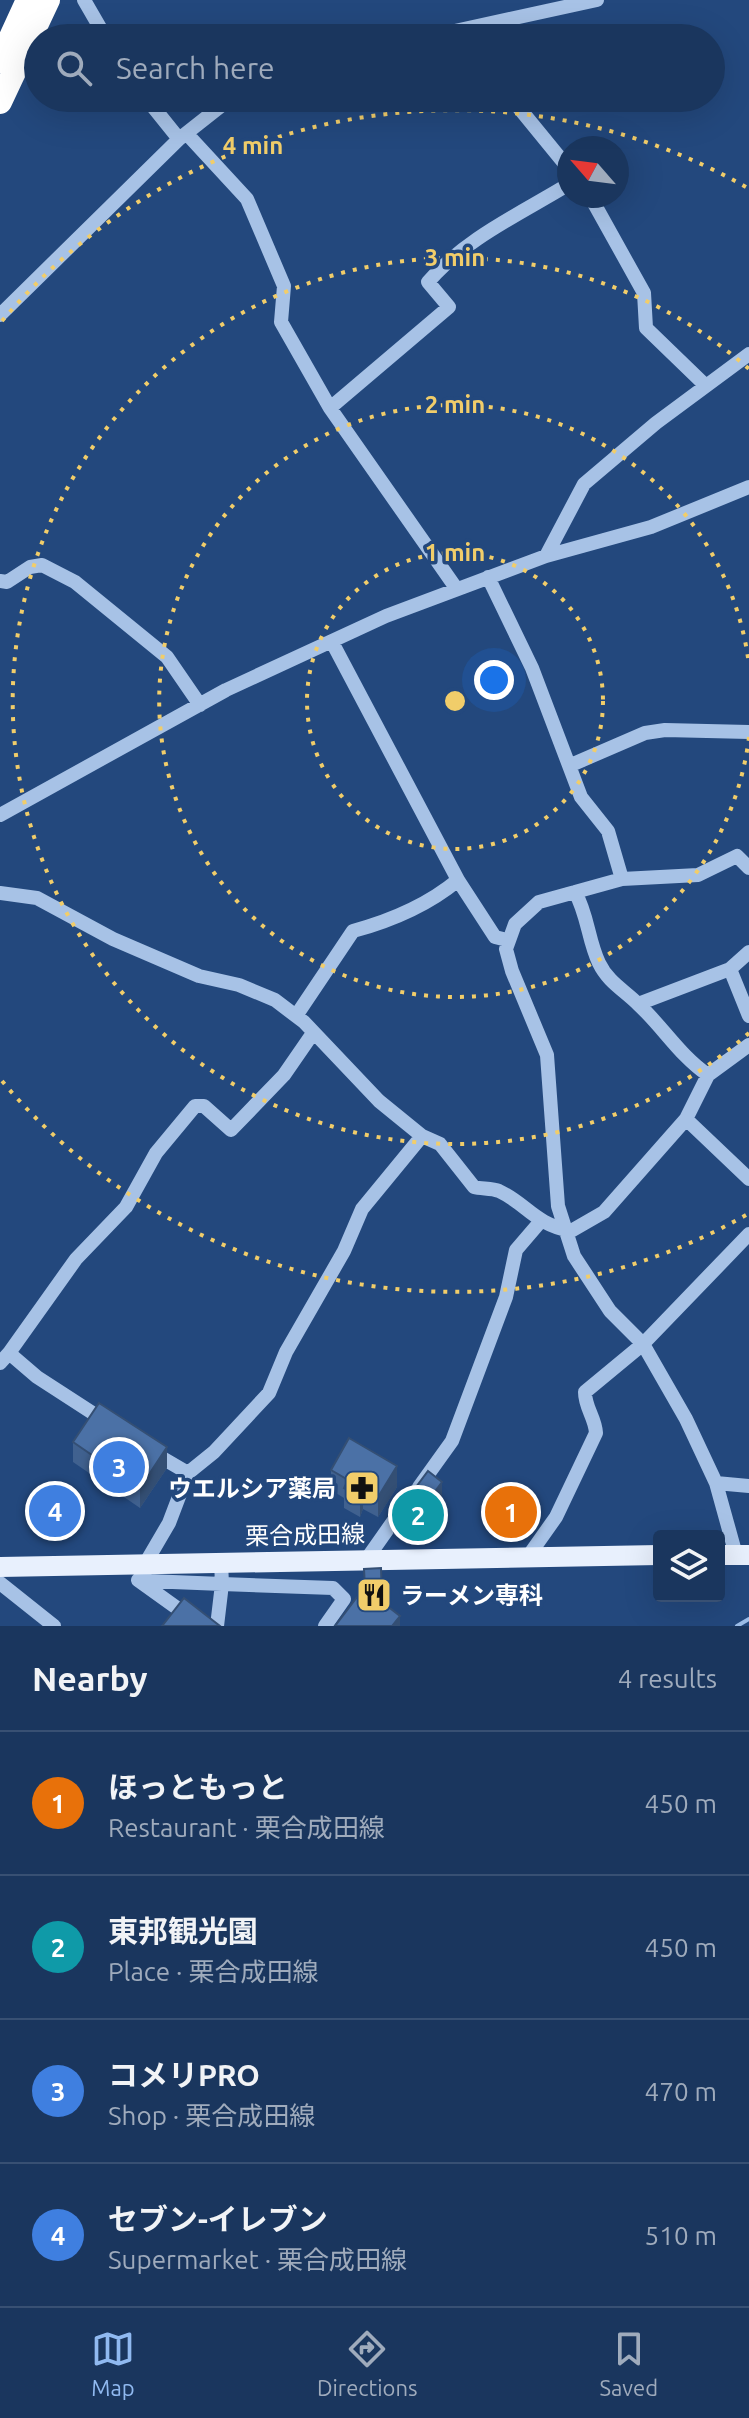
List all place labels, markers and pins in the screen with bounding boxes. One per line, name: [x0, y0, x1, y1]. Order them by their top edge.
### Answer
centre of rings: [441, 687, 469, 715]
pin: 3: [93, 1437, 145, 1497]
pharmacy icon: ウエルシア薬局: [343, 1469, 381, 1507]
place label: ウエルシア薬局: [168, 1475, 336, 1502]
pin: 4: [29, 1481, 81, 1541]
pin: 1: [485, 1482, 537, 1542]
pin: 2: [392, 1485, 444, 1545]
restaurant icon: ラーメン専科: [355, 1576, 393, 1614]
place label: ラーメン専科: [400, 1582, 543, 1609]

